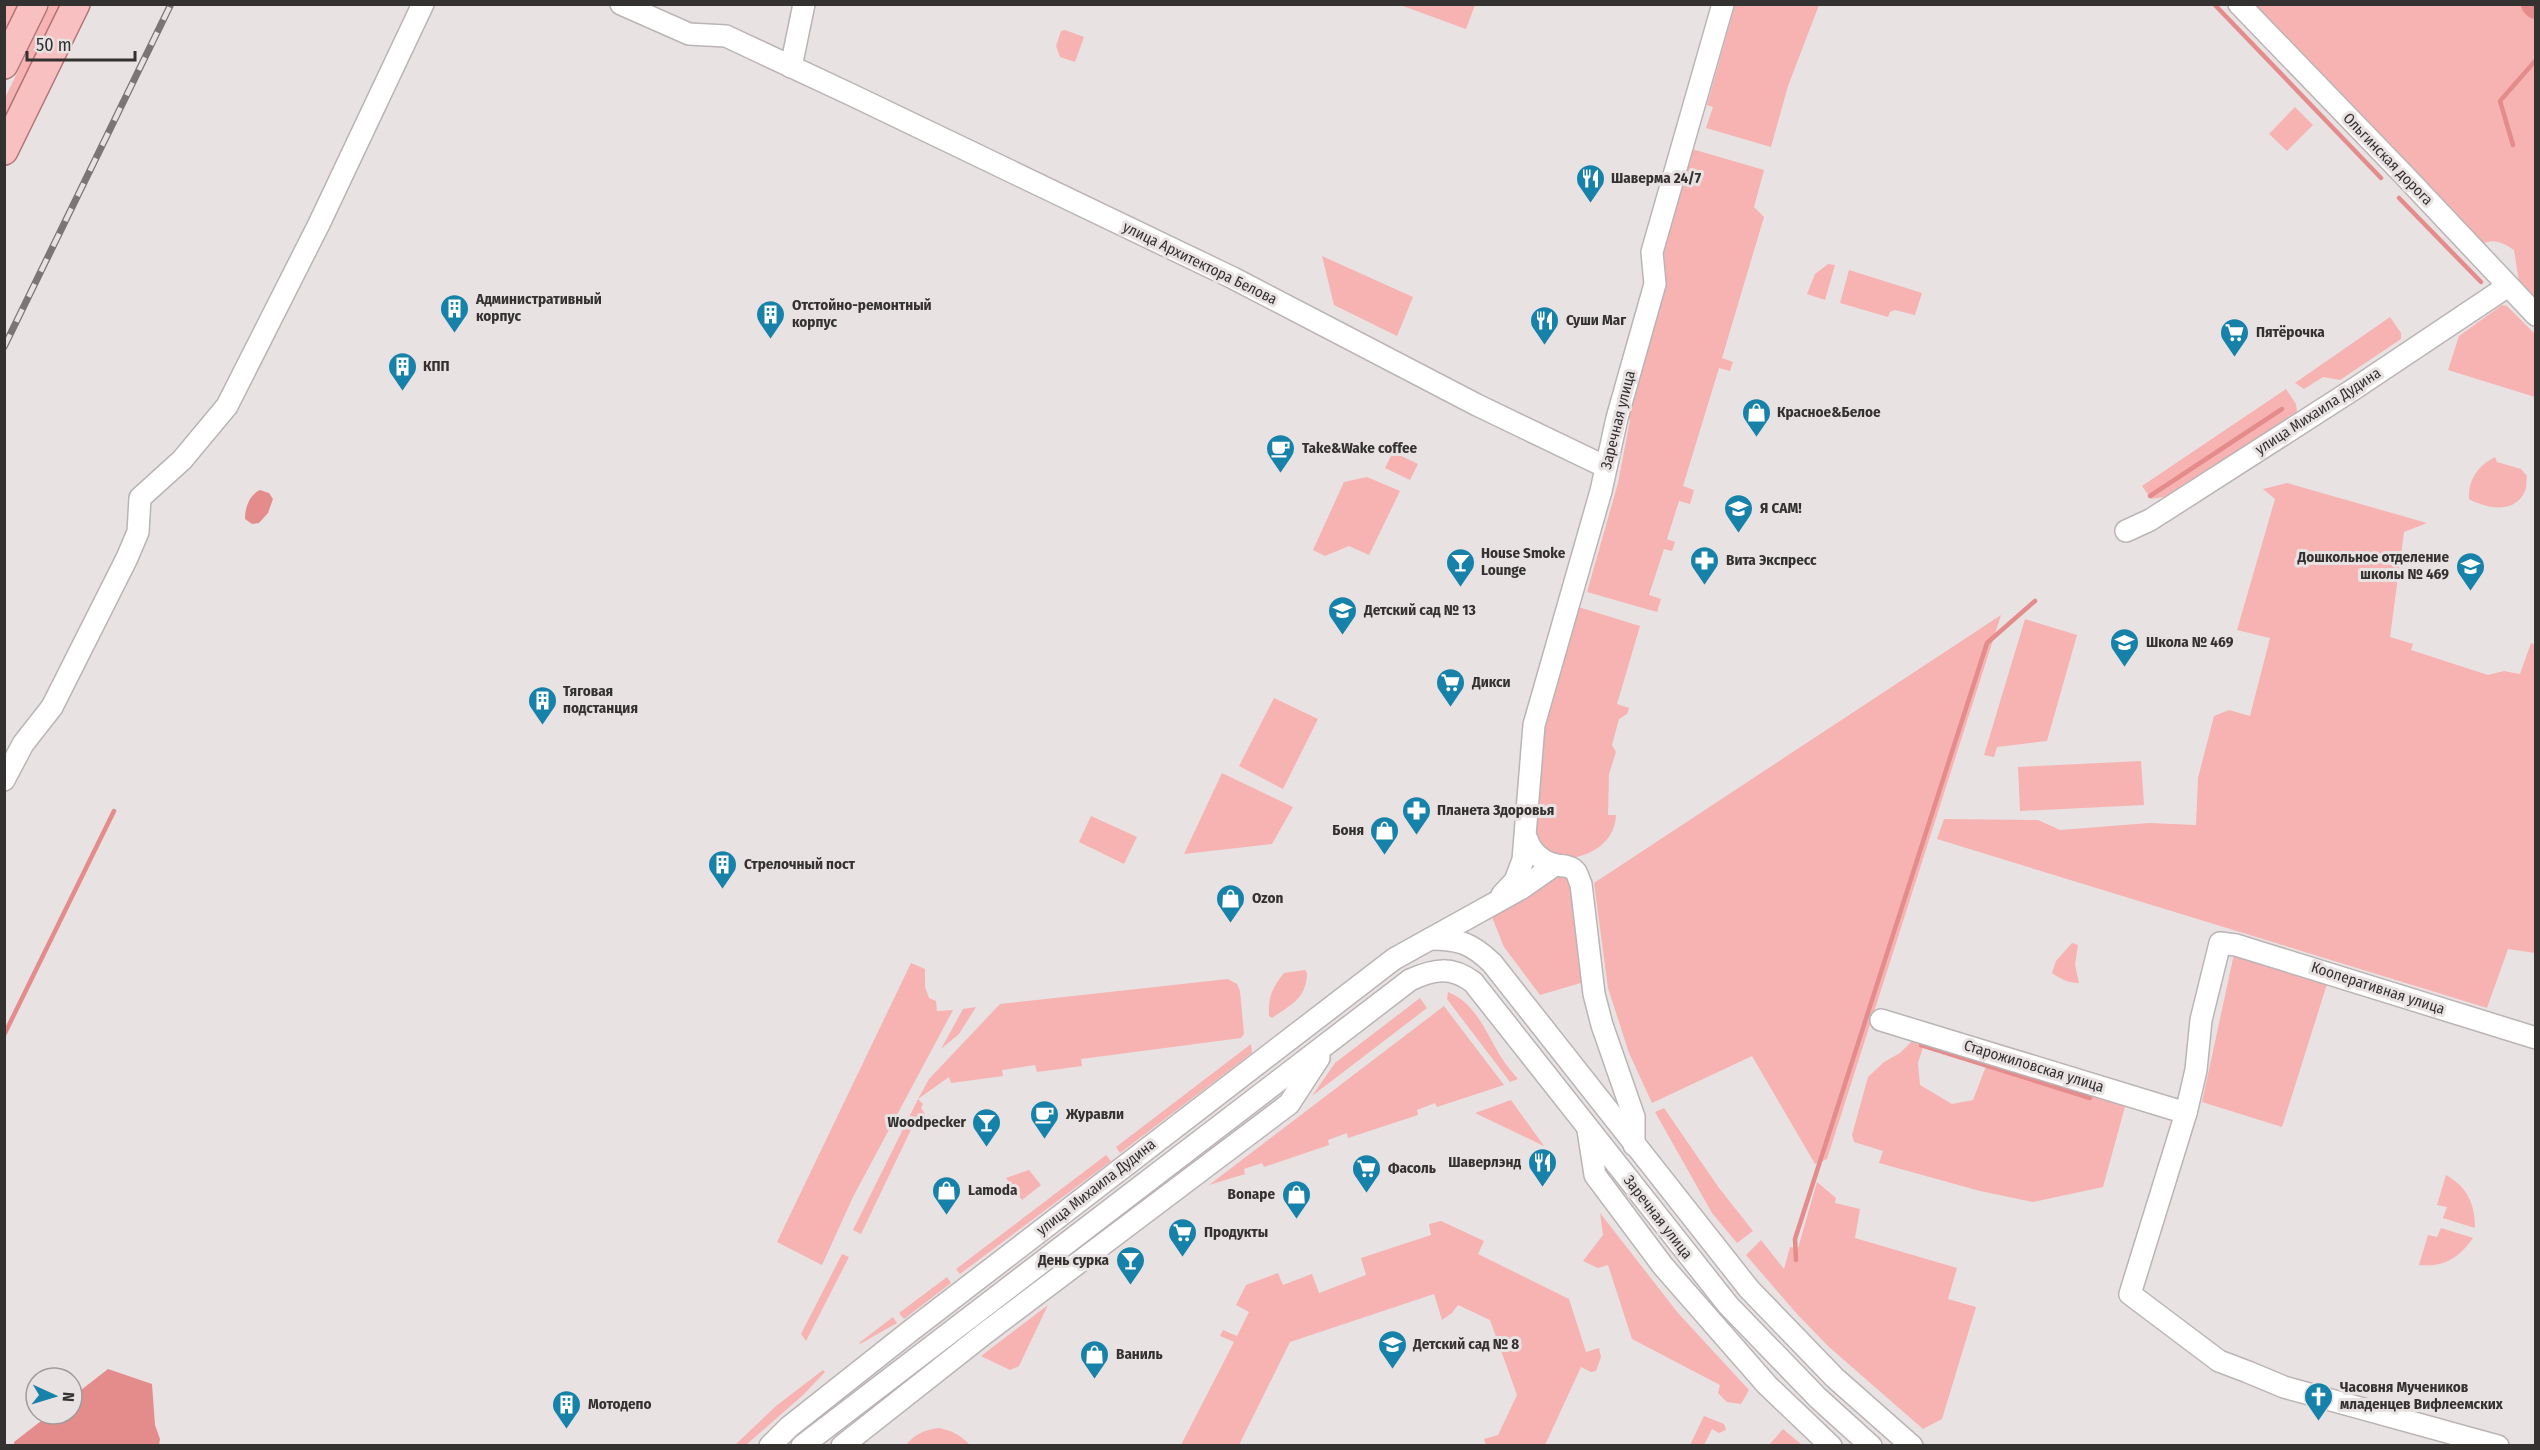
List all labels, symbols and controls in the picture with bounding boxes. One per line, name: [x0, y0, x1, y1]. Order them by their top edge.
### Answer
scale bar: [27, 24, 135, 62]
text: 50 m: [36, 34, 72, 56]
street label: Ольгинская дорога: [2339, 109, 2437, 209]
restaurant icon: Шаверма 24/7: [1574, 162, 1606, 204]
place label: Шаверма 24/7: [1611, 169, 1702, 187]
street label: улица Архитектора Белова: [1120, 218, 1280, 308]
place label: Административный корпус: [475, 290, 602, 325]
building icon: Административный корпус: [439, 292, 471, 334]
place label: Отстойно-ремонтный корпус: [792, 296, 932, 331]
building icon: Отстойно-ремонтный корпус: [755, 298, 787, 340]
restaurant icon: Суши Маг: [1529, 304, 1561, 346]
place label: Суши Маг: [1566, 311, 1626, 329]
supermarket icon: Пятёрочка: [2219, 316, 2251, 358]
place label: Пятёрочка: [2256, 323, 2325, 341]
building icon: КПП: [386, 350, 418, 392]
place label: КПП: [423, 357, 450, 375]
street label: улица Михаила Дудина: [2252, 364, 2384, 458]
street label: Заречная улица: [1597, 369, 1639, 471]
shop icon: Красное&Белое: [1740, 396, 1772, 438]
place label: Красное&Белое: [1777, 403, 1881, 421]
cafe icon: Take&Wake coffee: [1265, 432, 1297, 474]
place label: Take&Wake coffee: [1302, 439, 1418, 457]
school or university icon: Я САМ!: [1723, 492, 1755, 534]
place label: Я САМ!: [1760, 499, 1802, 517]
place label: House Smoke Lounge: [1481, 544, 1566, 579]
pharmacy icon: Вита Экспресс: [1689, 544, 1721, 586]
bar icon: House Smoke Lounge: [1444, 546, 1476, 588]
place label: Дошкольное отделение школы № 469: [2297, 548, 2449, 583]
school or university icon: Дошкольное отделение школы № 469: [2454, 550, 2486, 592]
place label: Вита Экспресс: [1726, 551, 1817, 569]
school or university icon: Детский сад № 13: [1327, 594, 1359, 636]
place label: Детский сад № 13: [1363, 601, 1476, 619]
school or university icon: Школа № 469: [2109, 626, 2141, 668]
place label: Школа № 469: [2146, 633, 2234, 651]
supermarket icon: Дикси: [1435, 666, 1467, 708]
place label: Дикси: [1471, 673, 1511, 691]
place label: Тяговая подстанция: [563, 682, 638, 717]
building icon: Тяговая подстанция: [526, 684, 558, 726]
pharmacy icon: Планета Здоровья: [1400, 794, 1432, 836]
place label: Планета Здоровья: [1437, 801, 1554, 819]
shop icon: Боня: [1369, 814, 1401, 856]
place label: Боня: [1332, 821, 1364, 839]
building icon: Стрелочный пост: [707, 848, 739, 890]
place label: Стрелочный пост: [744, 855, 856, 873]
shop icon: Ozon: [1215, 882, 1247, 924]
place label: Ozon: [1252, 889, 1283, 907]
street label: Кооперативная улица: [2309, 958, 2447, 1018]
street label: Старожиловская улица: [1962, 1036, 2106, 1096]
cafe icon: Журавли: [1029, 1098, 1061, 1140]
place label: Журавли: [1065, 1105, 1124, 1123]
bar icon: Woodpecker: [971, 1106, 1003, 1148]
place label: Woodpecker: [888, 1113, 967, 1131]
street label: улица Михаила Дудина: [1033, 1135, 1159, 1239]
restaurant icon: Шаверлэнд: [1526, 1146, 1558, 1188]
supermarket icon: Фасоль: [1351, 1152, 1383, 1194]
place label: Шаверлэнд: [1448, 1153, 1521, 1171]
place label: Фасоль: [1388, 1159, 1436, 1177]
street label: Заречная улица: [1620, 1172, 1696, 1262]
shop icon: Lamoda: [931, 1174, 963, 1216]
shop icon: Bonape: [1280, 1178, 1312, 1220]
place label: Lamoda: [968, 1181, 1018, 1199]
place label: Bonape: [1228, 1185, 1275, 1203]
supermarket icon: Продукты: [1167, 1216, 1199, 1258]
place label: Продукты: [1204, 1223, 1268, 1241]
bar icon: День сурка: [1114, 1244, 1146, 1286]
place label: День сурка: [1037, 1251, 1110, 1269]
school or university icon: Детский сад № 8: [1376, 1328, 1408, 1370]
place label: Детский сад № 8: [1412, 1335, 1519, 1353]
shop icon: Ваниль: [1079, 1338, 1111, 1380]
place label: Ваниль: [1116, 1345, 1163, 1363]
north arrow: [24, 1366, 84, 1426]
place label: Часовня Мучеников младенцев Вифлеемских: [2340, 1378, 2504, 1413]
church icon: Часовня Мучеников младенцев Вифлеемских: [2303, 1380, 2335, 1422]
building icon: Мотодепо: [551, 1388, 583, 1430]
text: N: [59, 1392, 78, 1402]
place label: Мотодепо: [588, 1395, 651, 1413]

